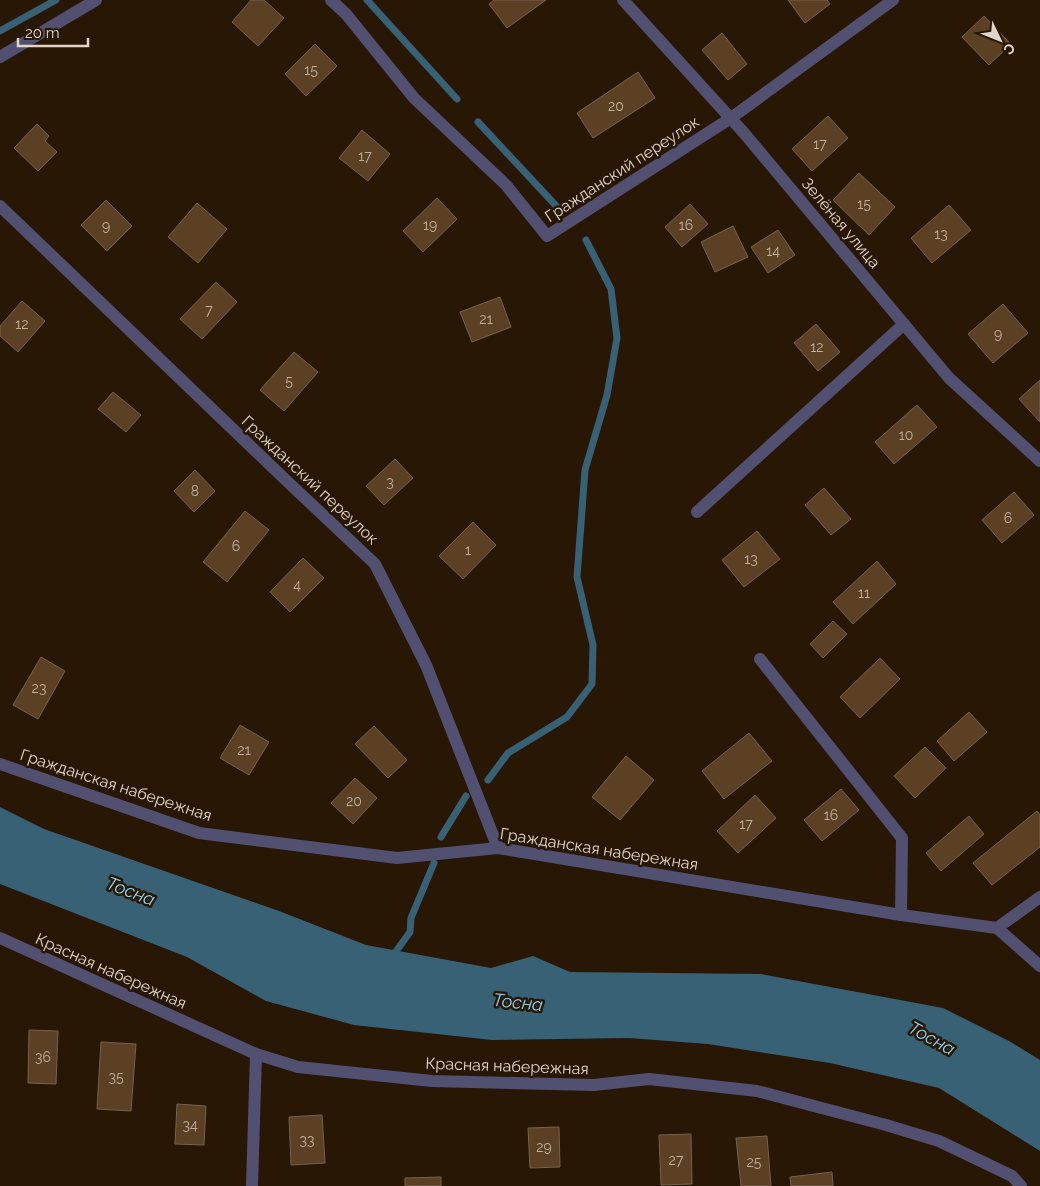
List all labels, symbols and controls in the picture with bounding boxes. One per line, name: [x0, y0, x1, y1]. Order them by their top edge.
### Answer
scale bar: [18, 15, 88, 47]
north arrow: [975, 15, 1025, 65]
text: 20 m: [25, 24, 60, 42]
text: С: [1000, 40, 1019, 58]
house number: 15: [304, 62, 318, 78]
house number: 20: [608, 98, 624, 114]
street label: Гражданский переулок: [541, 112, 703, 226]
house number: 17: [813, 136, 827, 152]
house number: 17: [358, 148, 372, 164]
street label: Зелёная улица: [798, 174, 884, 272]
house number: 15: [857, 196, 871, 212]
house number: 19: [423, 217, 437, 233]
house number: 16: [679, 217, 693, 233]
house number: 9: [102, 218, 110, 234]
house number: 13: [934, 226, 948, 242]
house number: 14: [766, 243, 780, 259]
house number: 7: [205, 302, 213, 318]
house number: 21: [479, 311, 493, 327]
house number: 12: [15, 316, 29, 332]
house number: 9: [994, 326, 1002, 342]
house number: 12: [810, 339, 824, 355]
house number: 5: [285, 373, 293, 389]
street label: Гражданский переулок: [238, 412, 382, 548]
house number: 10: [899, 427, 913, 443]
house number: 3: [386, 474, 394, 490]
house number: 8: [191, 483, 199, 499]
house number: 6: [1004, 510, 1012, 526]
house number: 6: [232, 538, 240, 554]
house number: 1: [465, 542, 471, 558]
house number: 13: [744, 551, 758, 567]
house number: 4: [293, 577, 301, 593]
house number: 11: [858, 585, 870, 601]
house number: 23: [32, 680, 46, 696]
house number: 21: [237, 742, 251, 758]
street label: Гражданская набережная: [18, 745, 214, 825]
house number: 20: [346, 793, 362, 809]
house number: 16: [824, 807, 838, 823]
house number: 17: [739, 816, 753, 832]
street label: Гражданская набережная: [499, 824, 699, 874]
water label: Тосна: [104, 872, 158, 910]
street label: Красная набережная: [33, 929, 189, 1013]
water label: Тосна: [492, 989, 544, 1015]
water label: Тосна: [905, 1017, 959, 1059]
house number: 36: [35, 1049, 51, 1065]
street label: Красная набережная: [425, 1054, 589, 1078]
house number: 35: [108, 1069, 124, 1085]
house number: 34: [182, 1117, 198, 1133]
house number: 33: [300, 1132, 314, 1148]
house number: 29: [536, 1139, 552, 1155]
house number: 27: [669, 1152, 684, 1168]
house number: 25: [747, 1154, 762, 1170]

